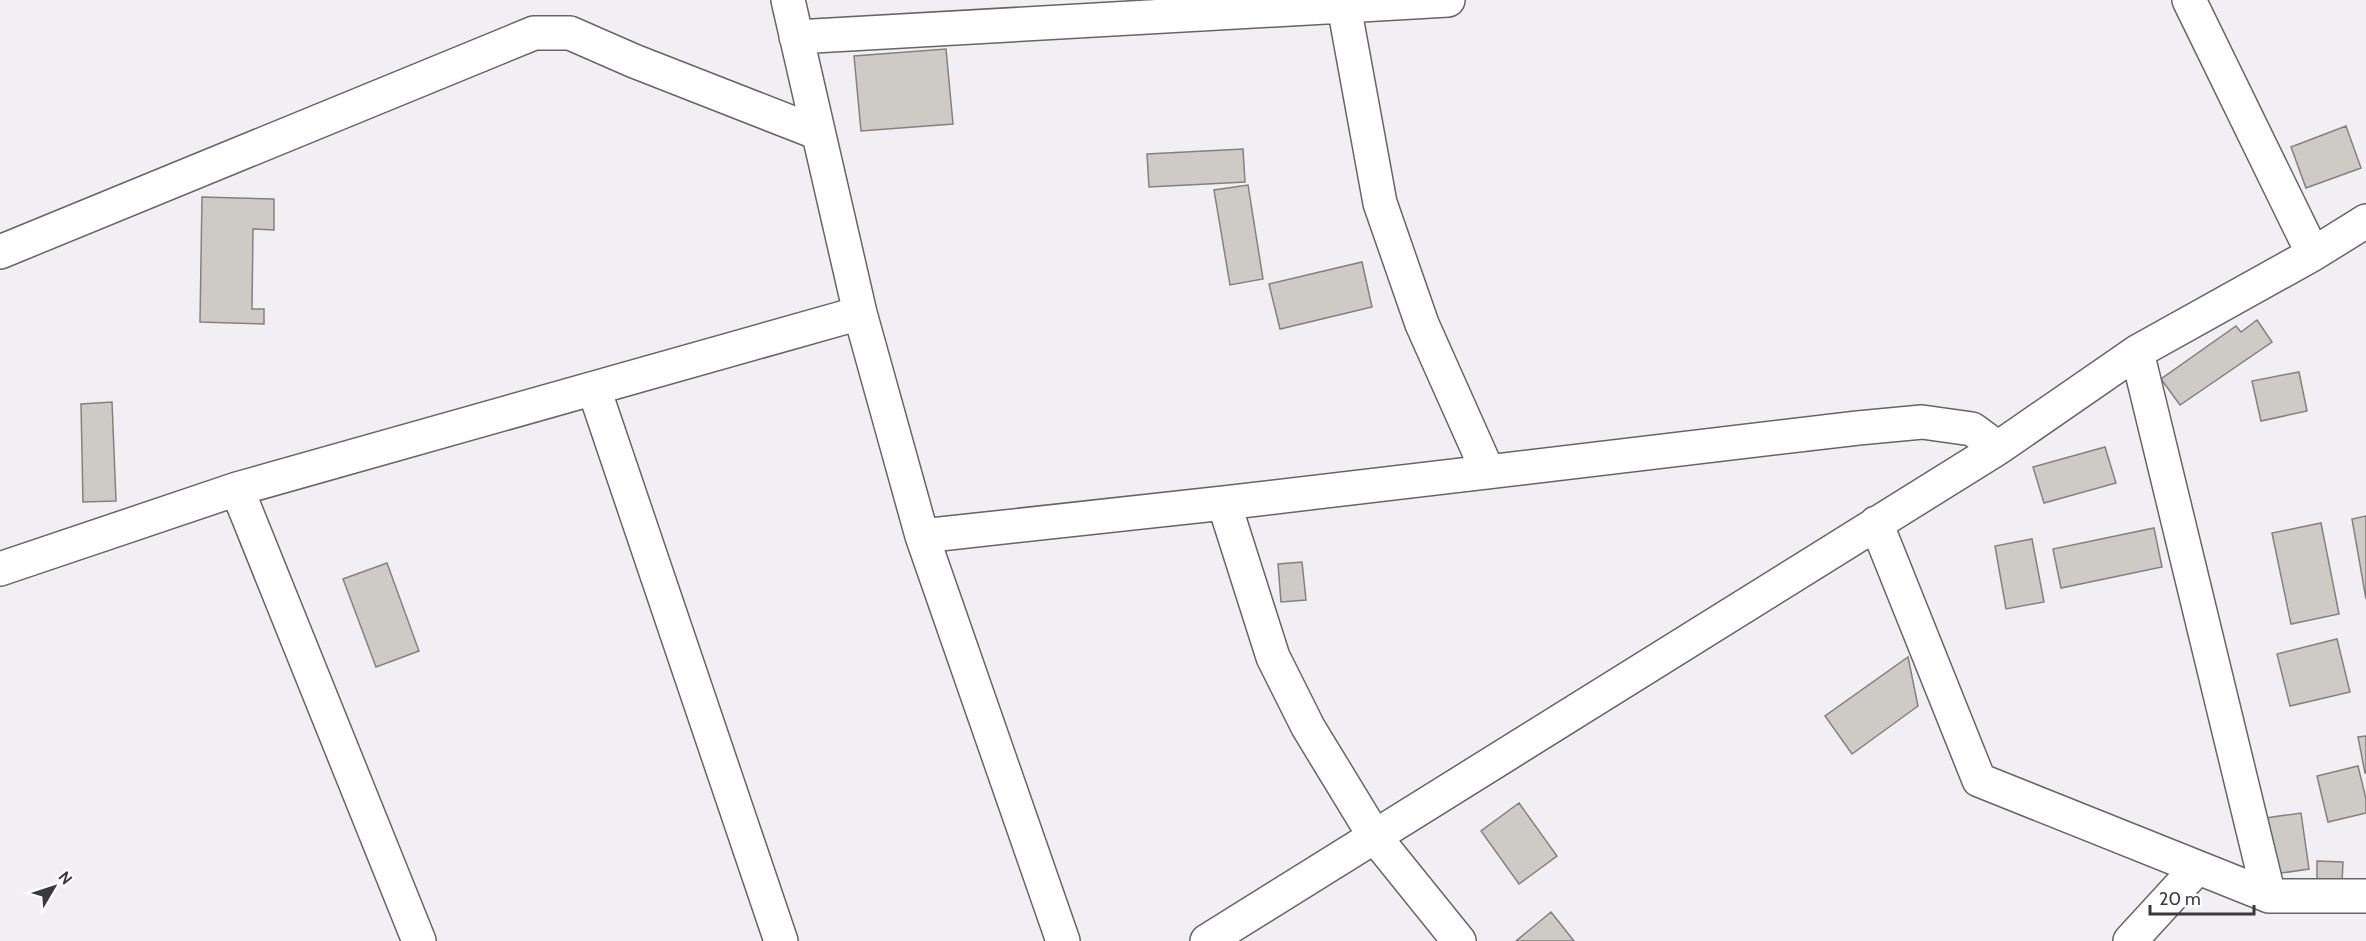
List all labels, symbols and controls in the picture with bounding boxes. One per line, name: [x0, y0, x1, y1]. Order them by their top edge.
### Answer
north arrow: [24, 857, 84, 917]
text: N: [54, 868, 76, 888]
scale bar: [2150, 878, 2254, 916]
text: 20 m: [2159, 888, 2201, 910]

